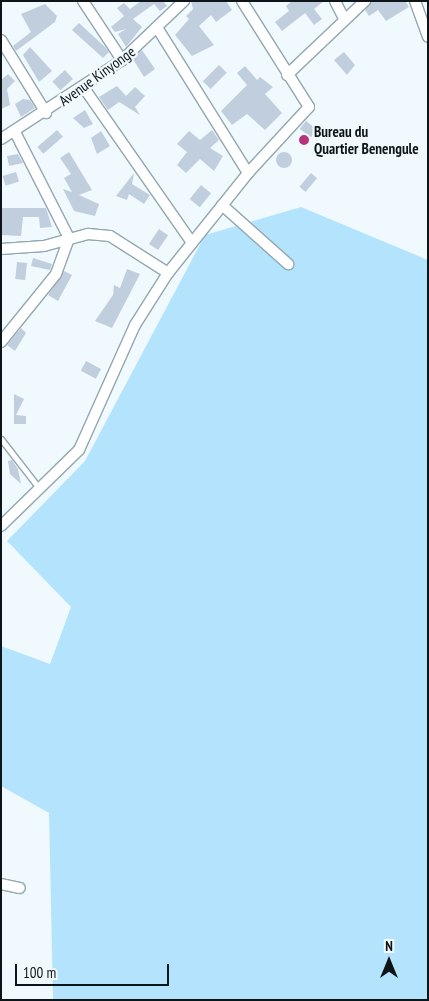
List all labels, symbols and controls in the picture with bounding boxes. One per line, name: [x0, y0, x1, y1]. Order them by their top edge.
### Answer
street label: Avenue Kinyonge: [55, 42, 139, 110]
place label: Bureau du Quartier Benengule: [314, 122, 419, 157]
marker: Bureau du Quartier Benengule: [298, 134, 310, 146]
north arrow: [364, 936, 414, 986]
text: N: [385, 937, 393, 955]
scale bar: [18, 954, 171, 986]
text: 100 m: [23, 963, 56, 982]

